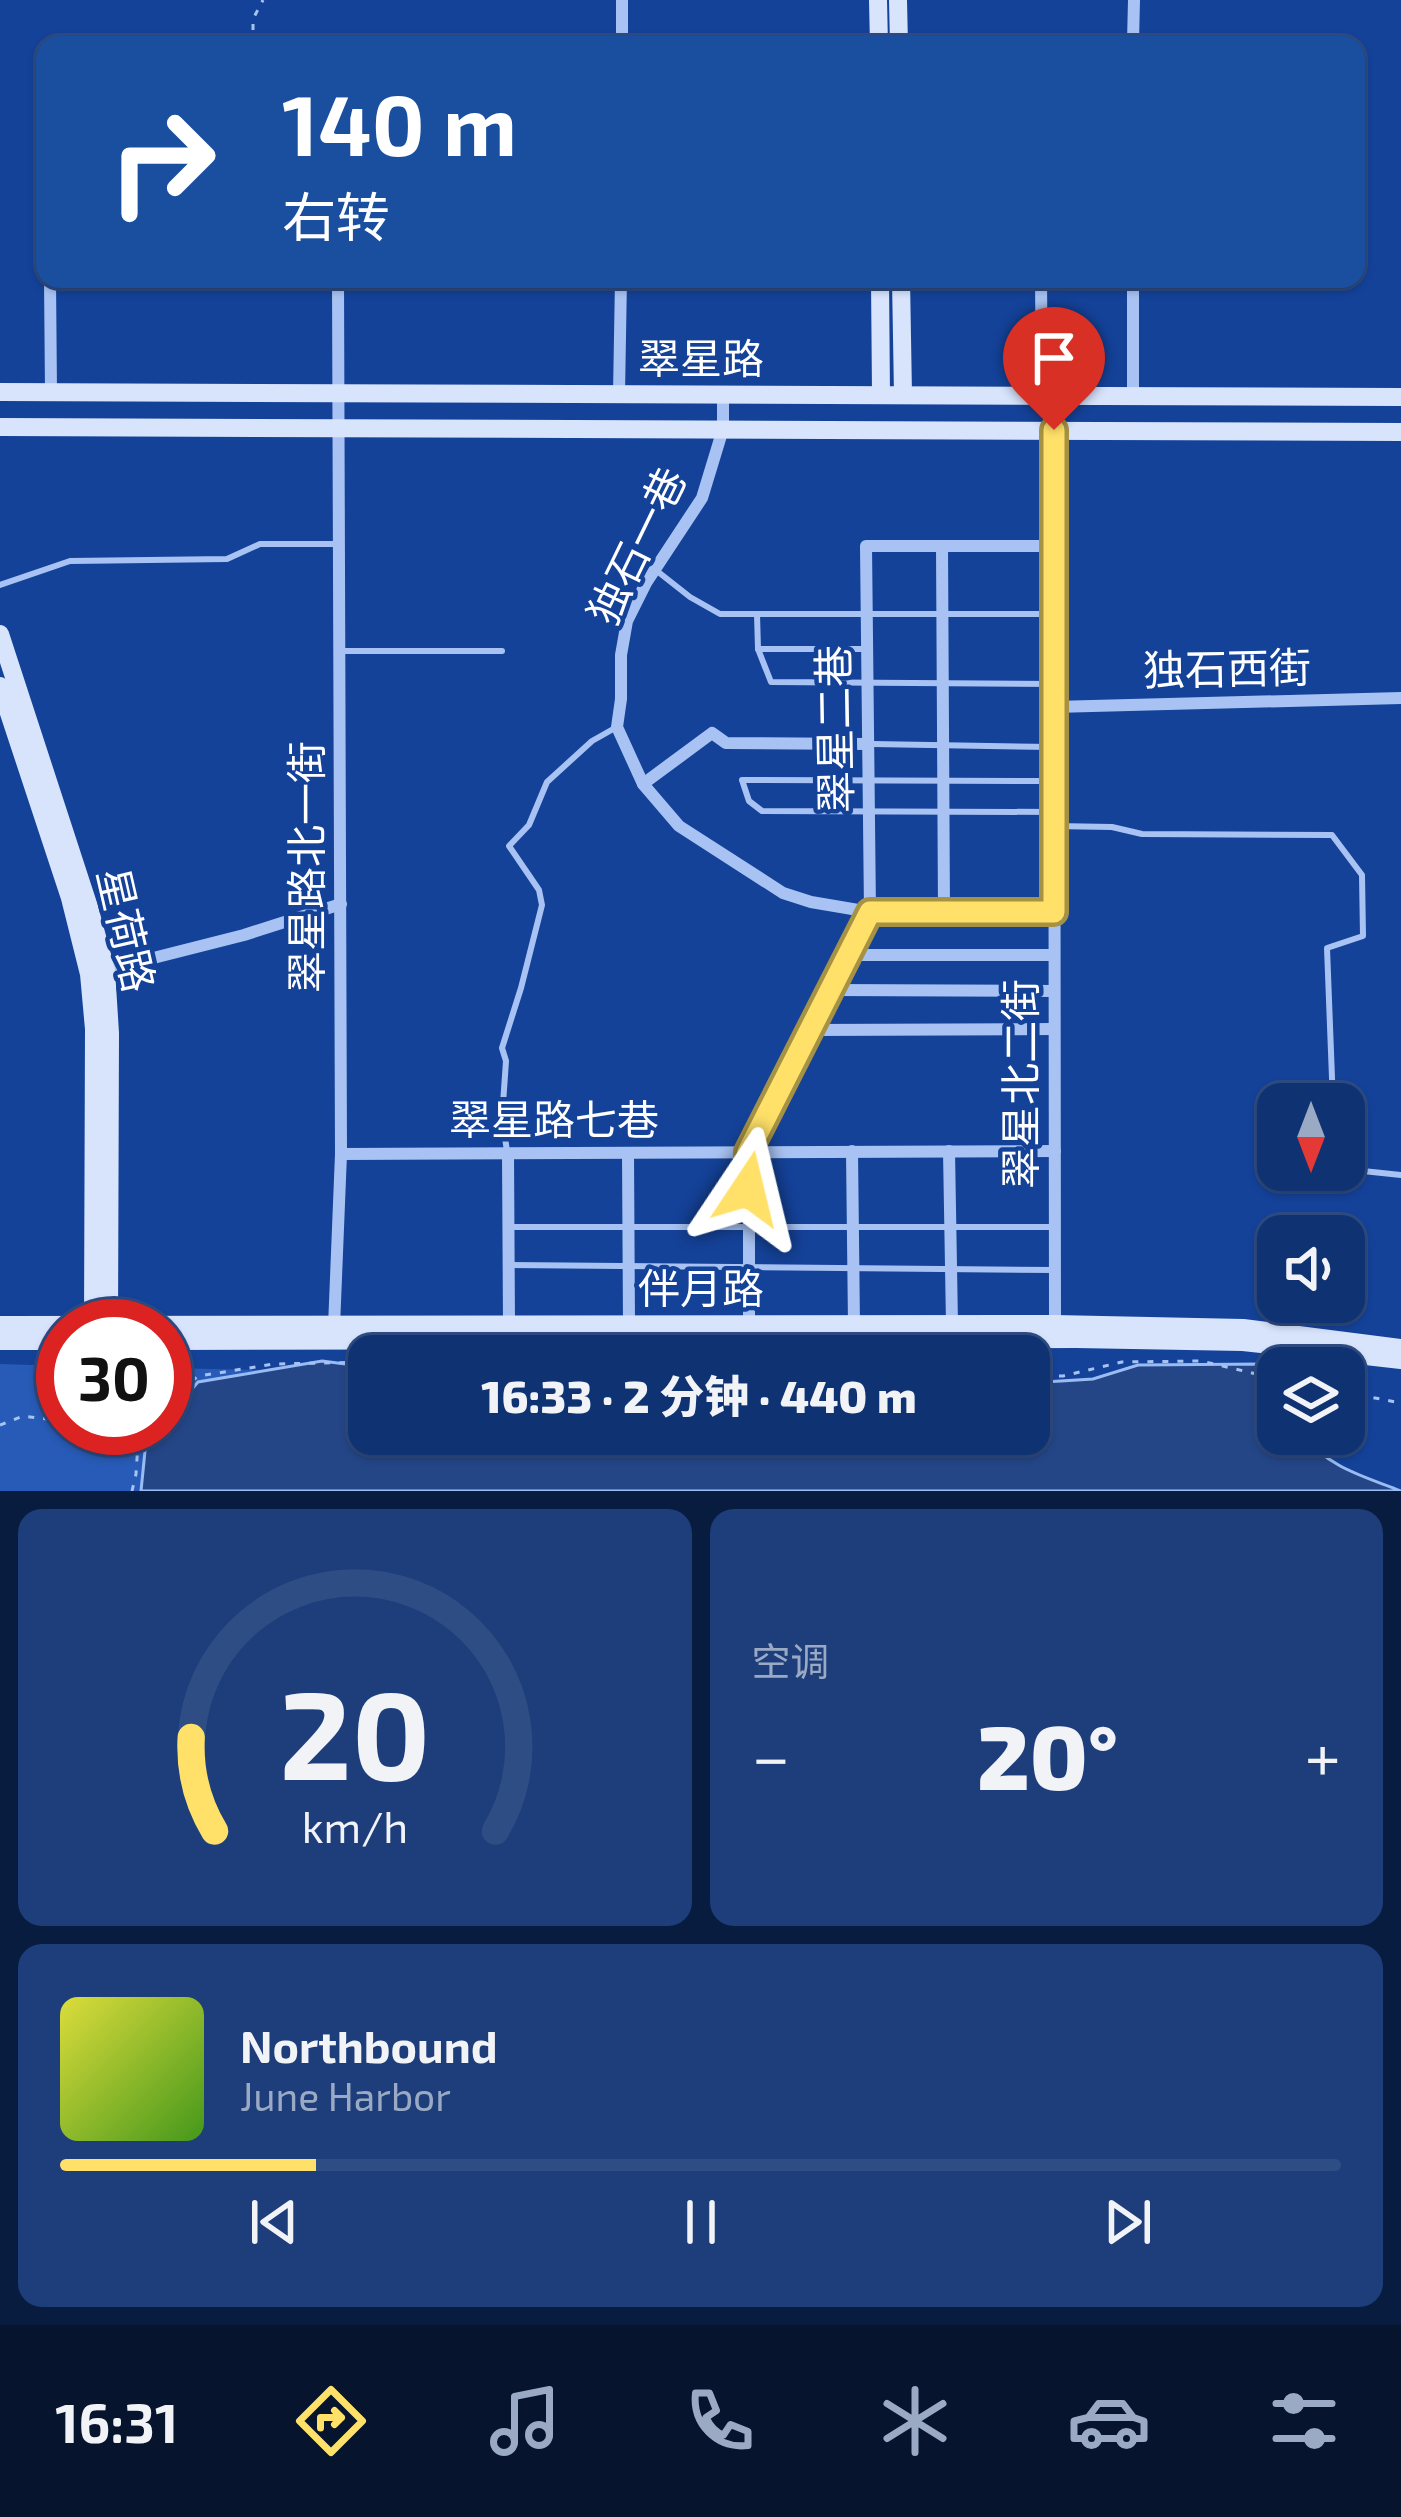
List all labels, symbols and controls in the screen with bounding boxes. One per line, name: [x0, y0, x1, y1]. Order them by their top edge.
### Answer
text: 140 m: [282, 72, 517, 173]
icon: right: [84, 84, 240, 240]
text: 右转: [282, 183, 390, 248]
pin: [1003, 307, 1105, 430]
icon: arrive: [1021, 325, 1087, 391]
street label: 翠星路: [638, 332, 764, 382]
street label: 独石一巷: [576, 459, 694, 632]
street label: 独石西街: [1143, 641, 1311, 693]
street label: 翠星二巷: [807, 645, 859, 813]
street label: 翠星路北一街: [280, 741, 330, 993]
street label: 星荷路: [89, 863, 166, 997]
street label: 翠星北二街: [994, 979, 1044, 1189]
north arrow: [1257, 1083, 1365, 1191]
map controls: [1257, 1083, 1365, 1455]
street label: 翠星路七巷: [449, 1093, 659, 1143]
position arrow: [685, 1126, 811, 1252]
button: sound: [1257, 1215, 1365, 1323]
street label: 伴月路: [638, 1262, 764, 1312]
speed limit sign: 30: [36, 1299, 192, 1455]
button: layers: [1257, 1347, 1365, 1455]
text: 16:33 · 2 分钟 · 440 m: [481, 1368, 917, 1422]
text: 空调: [752, 1637, 830, 1684]
text: 20: [279, 1655, 430, 1805]
text: 20°: [977, 1700, 1118, 1808]
text: −: [752, 1715, 790, 1794]
text: +: [1305, 1715, 1341, 1794]
text: km/h: [301, 1799, 408, 1851]
text: Northbound: [240, 2018, 498, 2072]
text: June Harbor: [240, 2072, 451, 2119]
icon: previous: [241, 2189, 307, 2255]
icon: pause: [668, 2189, 734, 2255]
icon: next: [1095, 2189, 1161, 2255]
icon: directions: [289, 2379, 373, 2463]
icon: music: [483, 2379, 567, 2463]
icon: phone: [678, 2379, 762, 2463]
icon: climate: [873, 2379, 957, 2463]
icon: car: [1067, 2379, 1151, 2463]
icon: filters: [1262, 2379, 1346, 2463]
text: 16:31: [55, 2389, 178, 2454]

